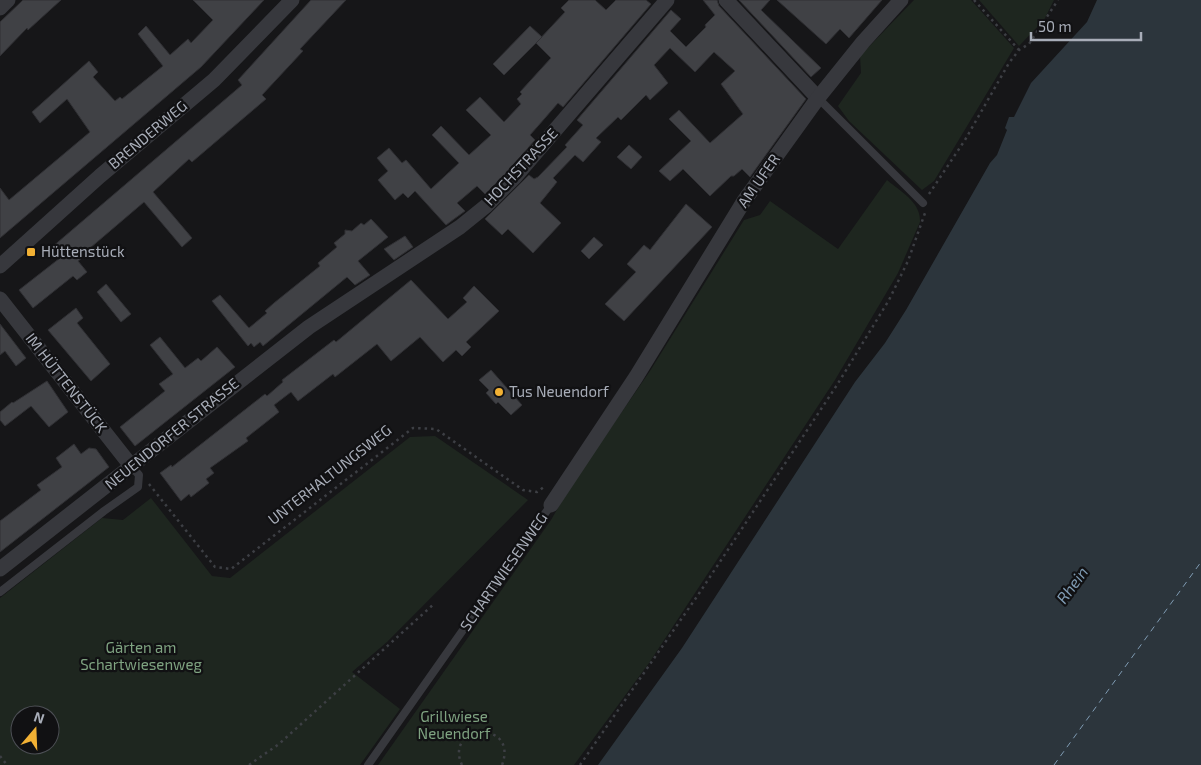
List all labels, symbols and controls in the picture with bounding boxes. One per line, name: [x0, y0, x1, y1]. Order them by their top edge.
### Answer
scale bar: [1031, 10, 1141, 42]
text: 50 m: [1038, 17, 1072, 35]
street label: BRENDERWEG: [104, 96, 190, 172]
street label: HOCHSTRASSE: [480, 124, 561, 209]
street label: AM UFER: [733, 150, 783, 211]
place label: Hüttenstück: [41, 242, 125, 260]
marker: Hüttenstück: [25, 246, 37, 258]
street label: IM HÜTTENSTÜCK: [22, 329, 111, 436]
street label: NEUENDORFER STRASSE: [101, 374, 242, 493]
place label: Tus Neuendorf: [509, 382, 609, 400]
marker: Tus Neuendorf: [493, 386, 505, 398]
street label: UNTERHALTUNGSWEG: [264, 420, 395, 528]
street label: SCHARTWIESENWEG: [456, 509, 551, 634]
water label: Rhein: [1052, 563, 1091, 607]
park label: Gärten am Schartwiesenweg: [80, 638, 202, 673]
north arrow: [10, 705, 60, 755]
park label: Grillwiese Neuendorf: [418, 707, 491, 742]
text: N: [32, 708, 47, 727]

